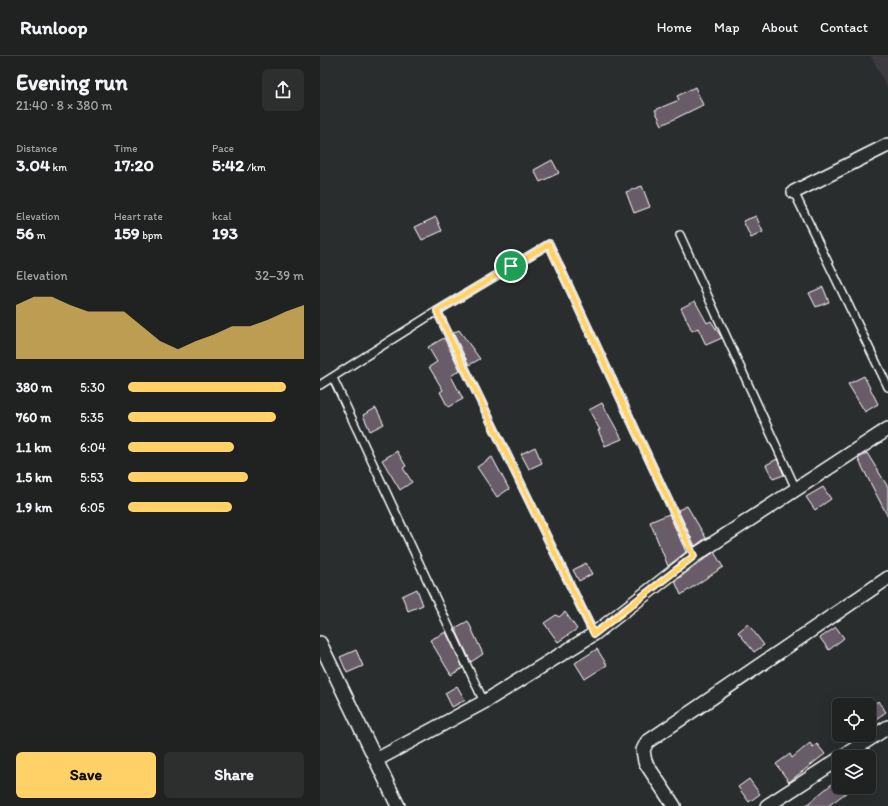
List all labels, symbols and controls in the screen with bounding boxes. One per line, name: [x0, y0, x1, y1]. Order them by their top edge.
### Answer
text: Runloop: [20, 16, 87, 39]
text: Home: [657, 19, 692, 36]
text: Map: [714, 19, 740, 36]
text: About: [762, 19, 798, 36]
text: Contact: [820, 19, 868, 36]
text: Evening run: [16, 69, 128, 96]
button: share: [262, 69, 304, 111]
text: 21:40 · 8 × 380 m: [16, 98, 112, 113]
text: Distance: [16, 142, 57, 155]
text: Time: [114, 142, 137, 155]
text: Pace: [212, 142, 234, 155]
text: 3.04: [16, 155, 50, 175]
text: 17:20: [114, 155, 154, 175]
text: 5:42: [212, 155, 244, 175]
text: km: [50, 161, 67, 174]
text: /km: [244, 161, 266, 174]
text: Elevation: [16, 210, 60, 223]
text: Heart rate: [114, 210, 163, 223]
text: kcal: [212, 210, 232, 223]
text: 56: [16, 223, 34, 243]
text: 159: [114, 223, 140, 243]
text: 193: [212, 223, 238, 243]
text: m: [34, 229, 46, 242]
text: bpm: [140, 229, 163, 242]
pin: [494, 249, 528, 283]
icon: arrive: [500, 255, 522, 277]
text: Elevation: [16, 268, 68, 283]
text: 32–39 m: [255, 268, 304, 283]
text: 380 m: [16, 380, 52, 395]
text: 5:30: [80, 380, 105, 395]
text: 760 m: [16, 410, 51, 425]
text: 5:35: [80, 410, 104, 425]
text: 1.1 km: [16, 440, 51, 455]
text: 6:04: [80, 440, 106, 455]
text: 1.5 km: [16, 470, 52, 485]
text: 5:53: [80, 470, 104, 485]
text: 1.9 km: [16, 500, 52, 515]
text: 6:05: [80, 500, 105, 515]
map controls: [832, 698, 876, 794]
button: locate: [832, 698, 876, 742]
button: layers: [832, 750, 876, 794]
button: Save: [16, 752, 156, 798]
button: Share: [164, 752, 304, 798]

